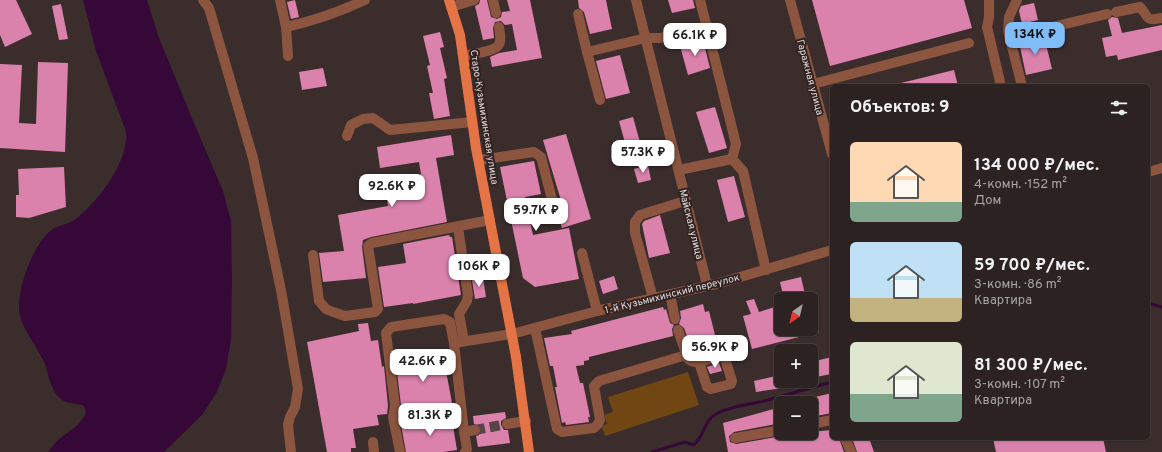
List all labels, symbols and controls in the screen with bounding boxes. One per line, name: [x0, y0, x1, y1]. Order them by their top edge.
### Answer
pin: 134K ₽: [1002, 22, 1068, 56]
pin: 66.1K ₽: [658, 23, 732, 57]
text: 134K ₽: [1014, 27, 1056, 43]
text: 66.1K ₽: [672, 28, 718, 44]
street label: Гаражная улица: [793, 38, 826, 117]
street label: Старо-Кузьмихинская улица: [466, 49, 501, 186]
text: Объектов: 9: [850, 97, 950, 119]
icon: filters: [1108, 97, 1130, 119]
pin: 57.3K ₽: [606, 140, 680, 174]
text: 57.3K ₽: [620, 145, 666, 161]
text: 134 000 ₽/мес.: [974, 155, 1099, 177]
icon: home: [882, 158, 930, 206]
pin: 92.6K ₽: [355, 174, 429, 208]
text: 4-комн. · 152 m²: [974, 177, 1067, 193]
text: 92.6K ₽: [368, 179, 416, 195]
street label: Майская улица: [676, 188, 706, 261]
text: Дом: [974, 193, 1001, 209]
pin: 59.7K ₽: [499, 198, 573, 232]
text: 59.7K ₽: [513, 203, 559, 219]
pin: 106K ₽: [446, 254, 512, 288]
text: 59 700 ₽/мес.: [974, 255, 1090, 277]
icon: home: [882, 258, 930, 306]
text: 106K ₽: [458, 259, 500, 275]
street label: 1-й Кузьмихинский переулок: [604, 271, 741, 318]
text: 3-комн. · 86 m²: [974, 277, 1062, 293]
north arrow: [774, 292, 818, 336]
map controls: [774, 292, 818, 440]
text: Квартира: [974, 293, 1032, 309]
pin: 56.9K ₽: [678, 335, 752, 369]
text: 56.9K ₽: [691, 340, 739, 356]
button: +: [774, 344, 818, 388]
pin: 42.6K ₽: [386, 349, 460, 383]
text: 42.6K ₽: [399, 354, 447, 370]
text: 81 300 ₽/мес.: [974, 355, 1087, 377]
icon: home: [882, 358, 930, 406]
text: 3-комн. · 107 m²: [974, 377, 1065, 393]
text: Квартира: [974, 393, 1032, 409]
button: −: [774, 396, 818, 440]
pin: 81.3K ₽: [393, 403, 467, 437]
text: 81.3K ₽: [407, 408, 453, 424]

